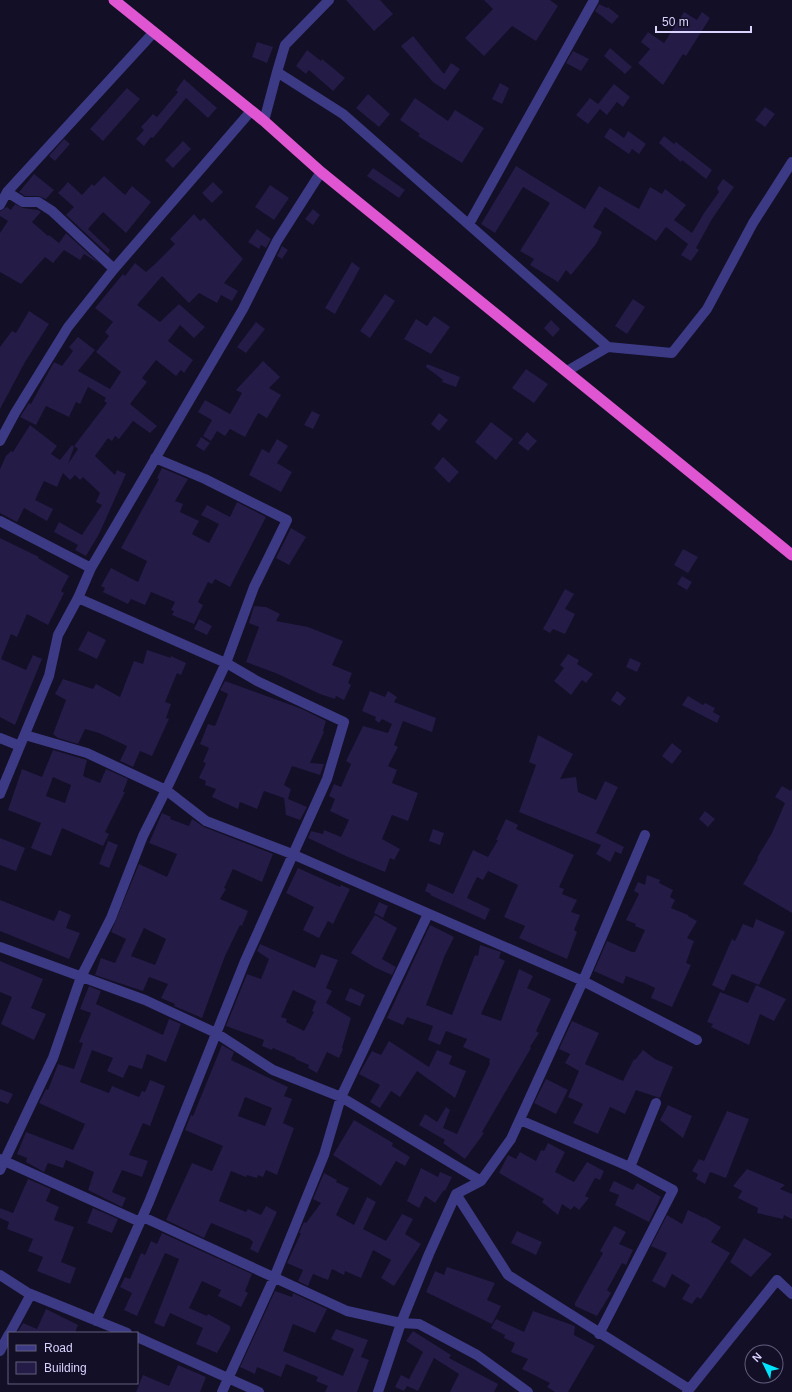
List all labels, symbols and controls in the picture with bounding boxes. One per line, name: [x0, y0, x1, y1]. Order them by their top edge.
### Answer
scale bar: [656, 8, 751, 34]
text: 50 m: [662, 15, 689, 29]
legend: [8, 1332, 138, 1384]
text: Road: [44, 1341, 73, 1355]
north arrow: [744, 1344, 784, 1384]
text: N: [750, 1350, 764, 1364]
text: Building: [44, 1361, 87, 1375]

